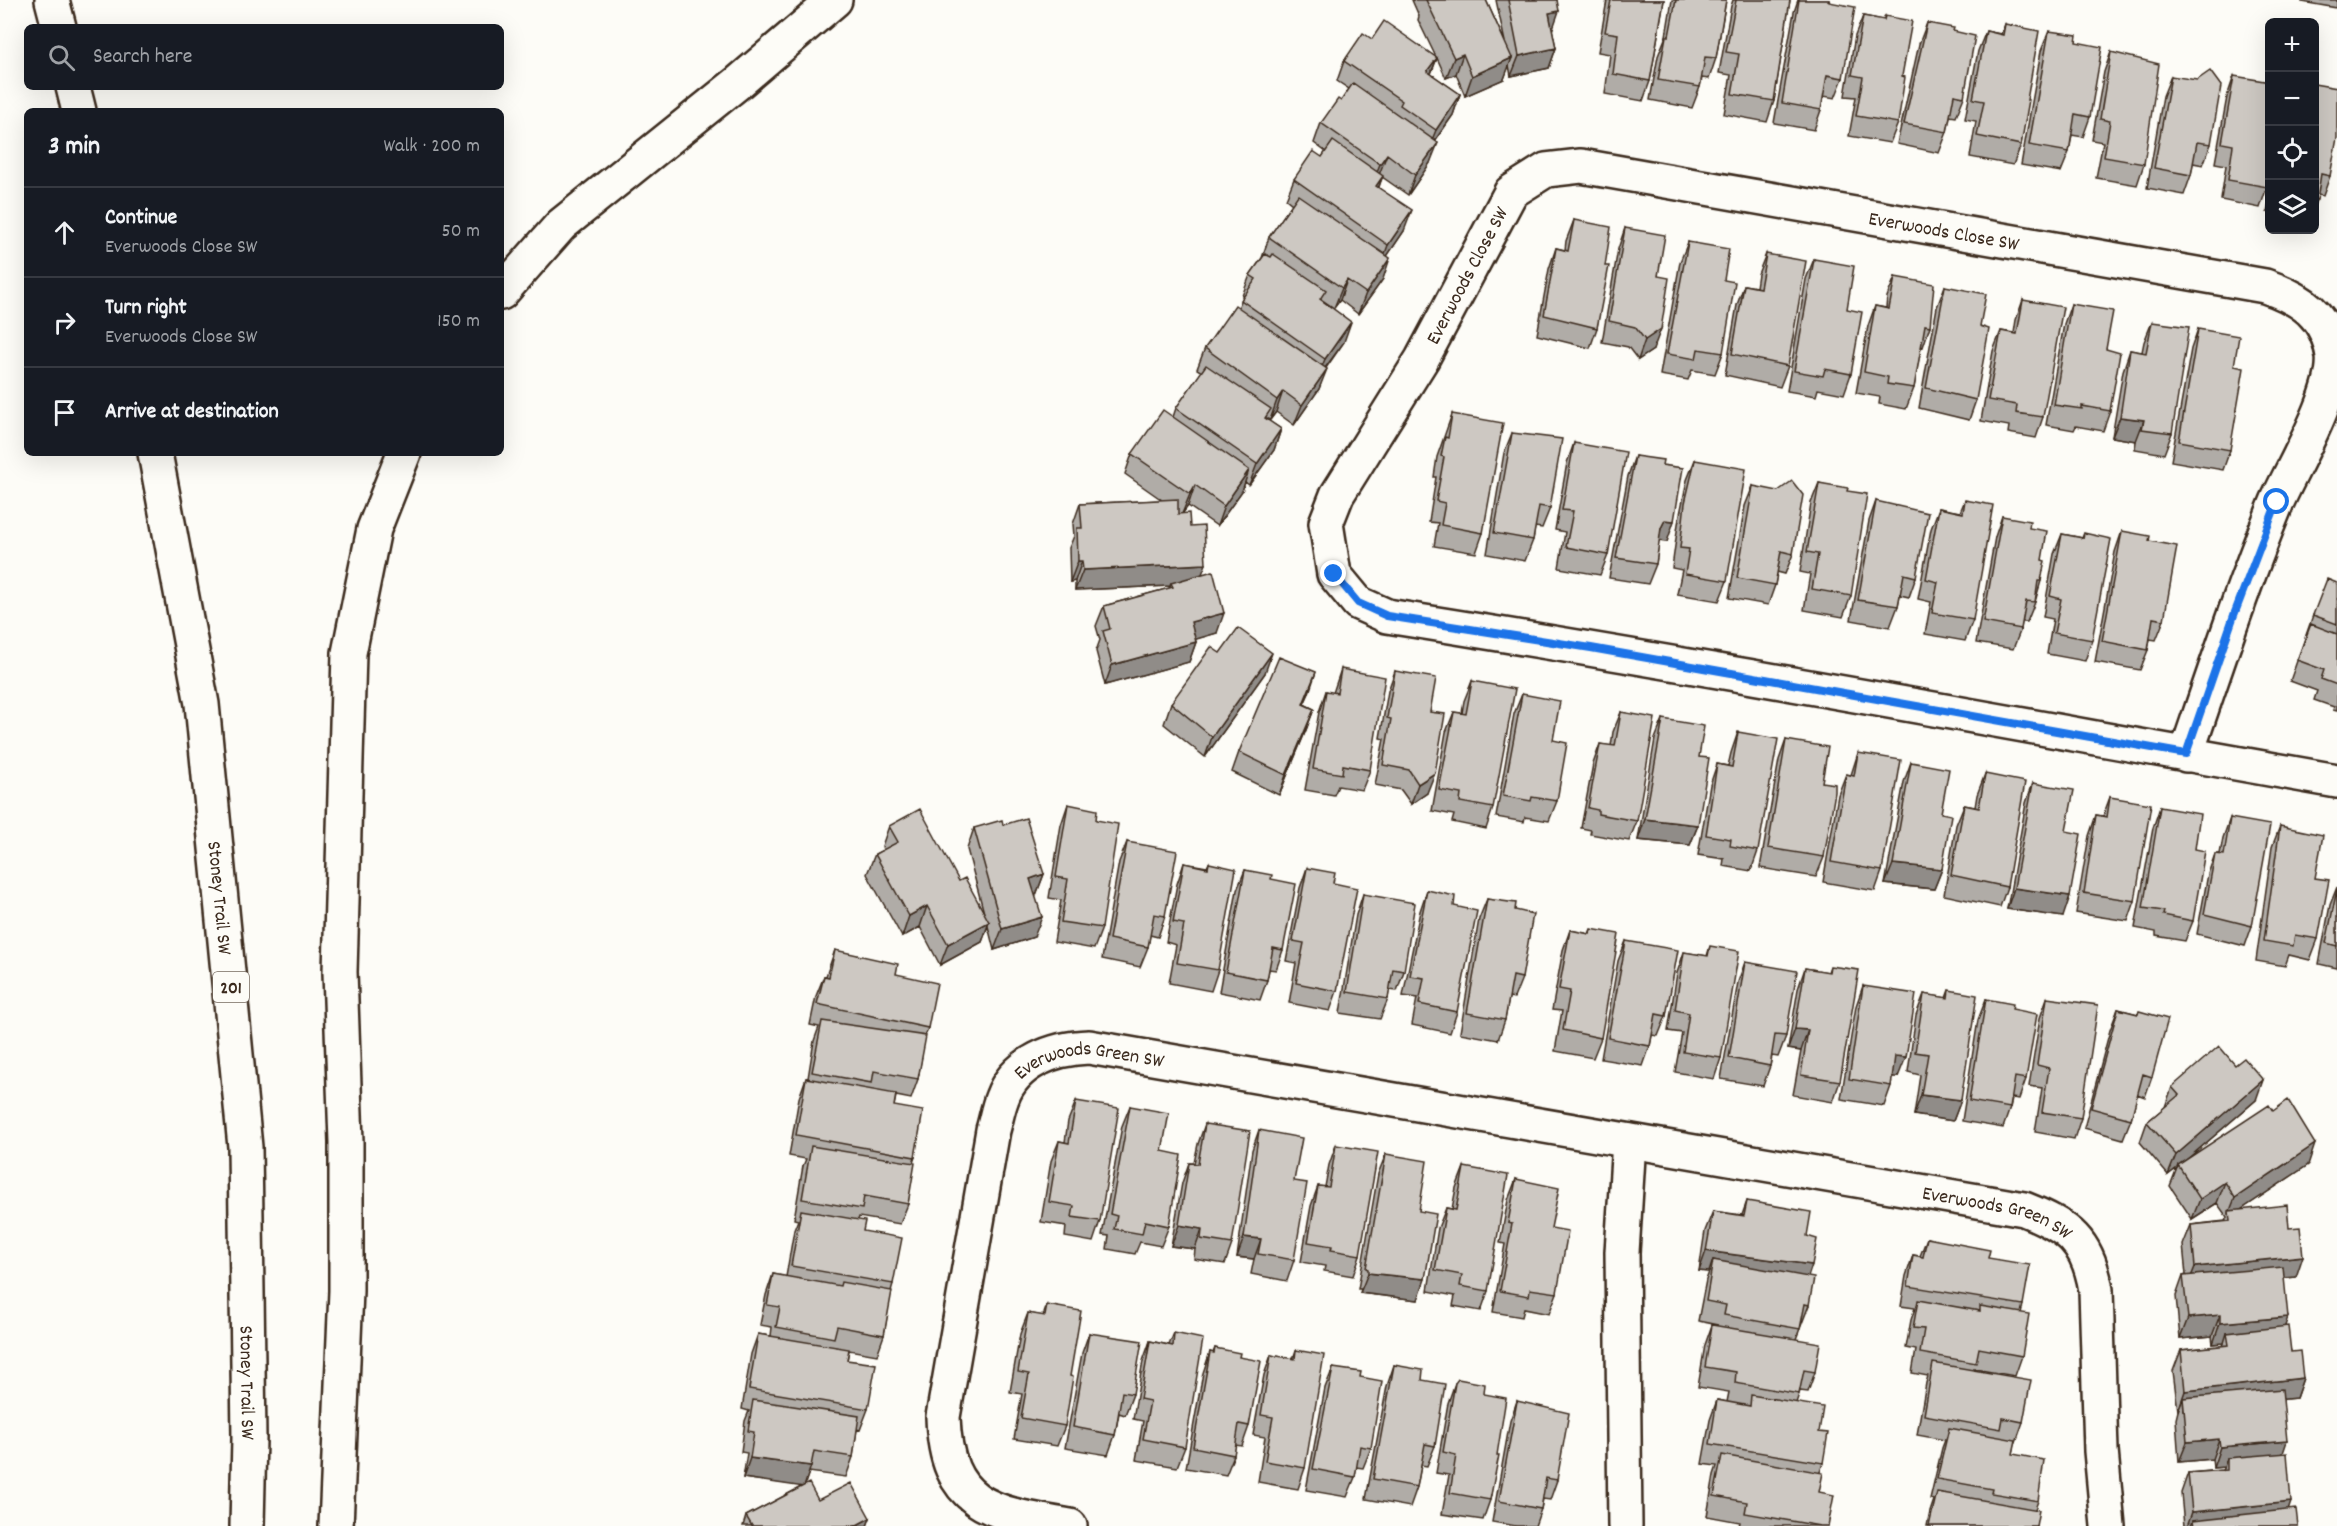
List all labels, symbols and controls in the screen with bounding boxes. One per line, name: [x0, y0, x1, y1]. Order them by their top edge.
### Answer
map controls: [2265, 18, 2319, 234]
button: +: [2265, 18, 2319, 72]
search box: [24, 24, 504, 90]
icon: search: [45, 41, 78, 74]
text: Search here: [93, 42, 192, 73]
button: −: [2265, 72, 2319, 126]
button: locate: [2265, 126, 2319, 180]
text: 3 min: [48, 129, 100, 166]
text: Walk · 200 m: [384, 133, 480, 161]
button: layers: [2265, 180, 2319, 234]
street label: Everwoods Close SW: [1421, 202, 1517, 350]
text: Continue: [105, 203, 177, 234]
street label: Everwoods Close SW: [1866, 206, 2021, 260]
icon: ahead: [48, 216, 81, 249]
text: 50 m: [442, 218, 480, 246]
text: Everwoods Close SW: [105, 234, 257, 262]
text: Turn right: [105, 293, 187, 324]
icon: right: [48, 306, 81, 339]
text: 150 m: [437, 308, 480, 336]
text: Everwoods Close SW: [105, 324, 257, 352]
icon: arrive: [48, 396, 81, 429]
text: Arrive at destination: [105, 397, 279, 428]
route start: [2263, 488, 2289, 514]
route end: [1320, 560, 1346, 586]
street label: Stoney Trail SW: [198, 840, 237, 957]
road number: 201: [213, 972, 249, 1002]
street label: Everwoods Green SW: [1009, 1036, 1166, 1087]
street label: Everwoods Green SW: [1920, 1181, 2078, 1248]
street label: Stoney Trail SW: [230, 1325, 260, 1440]

